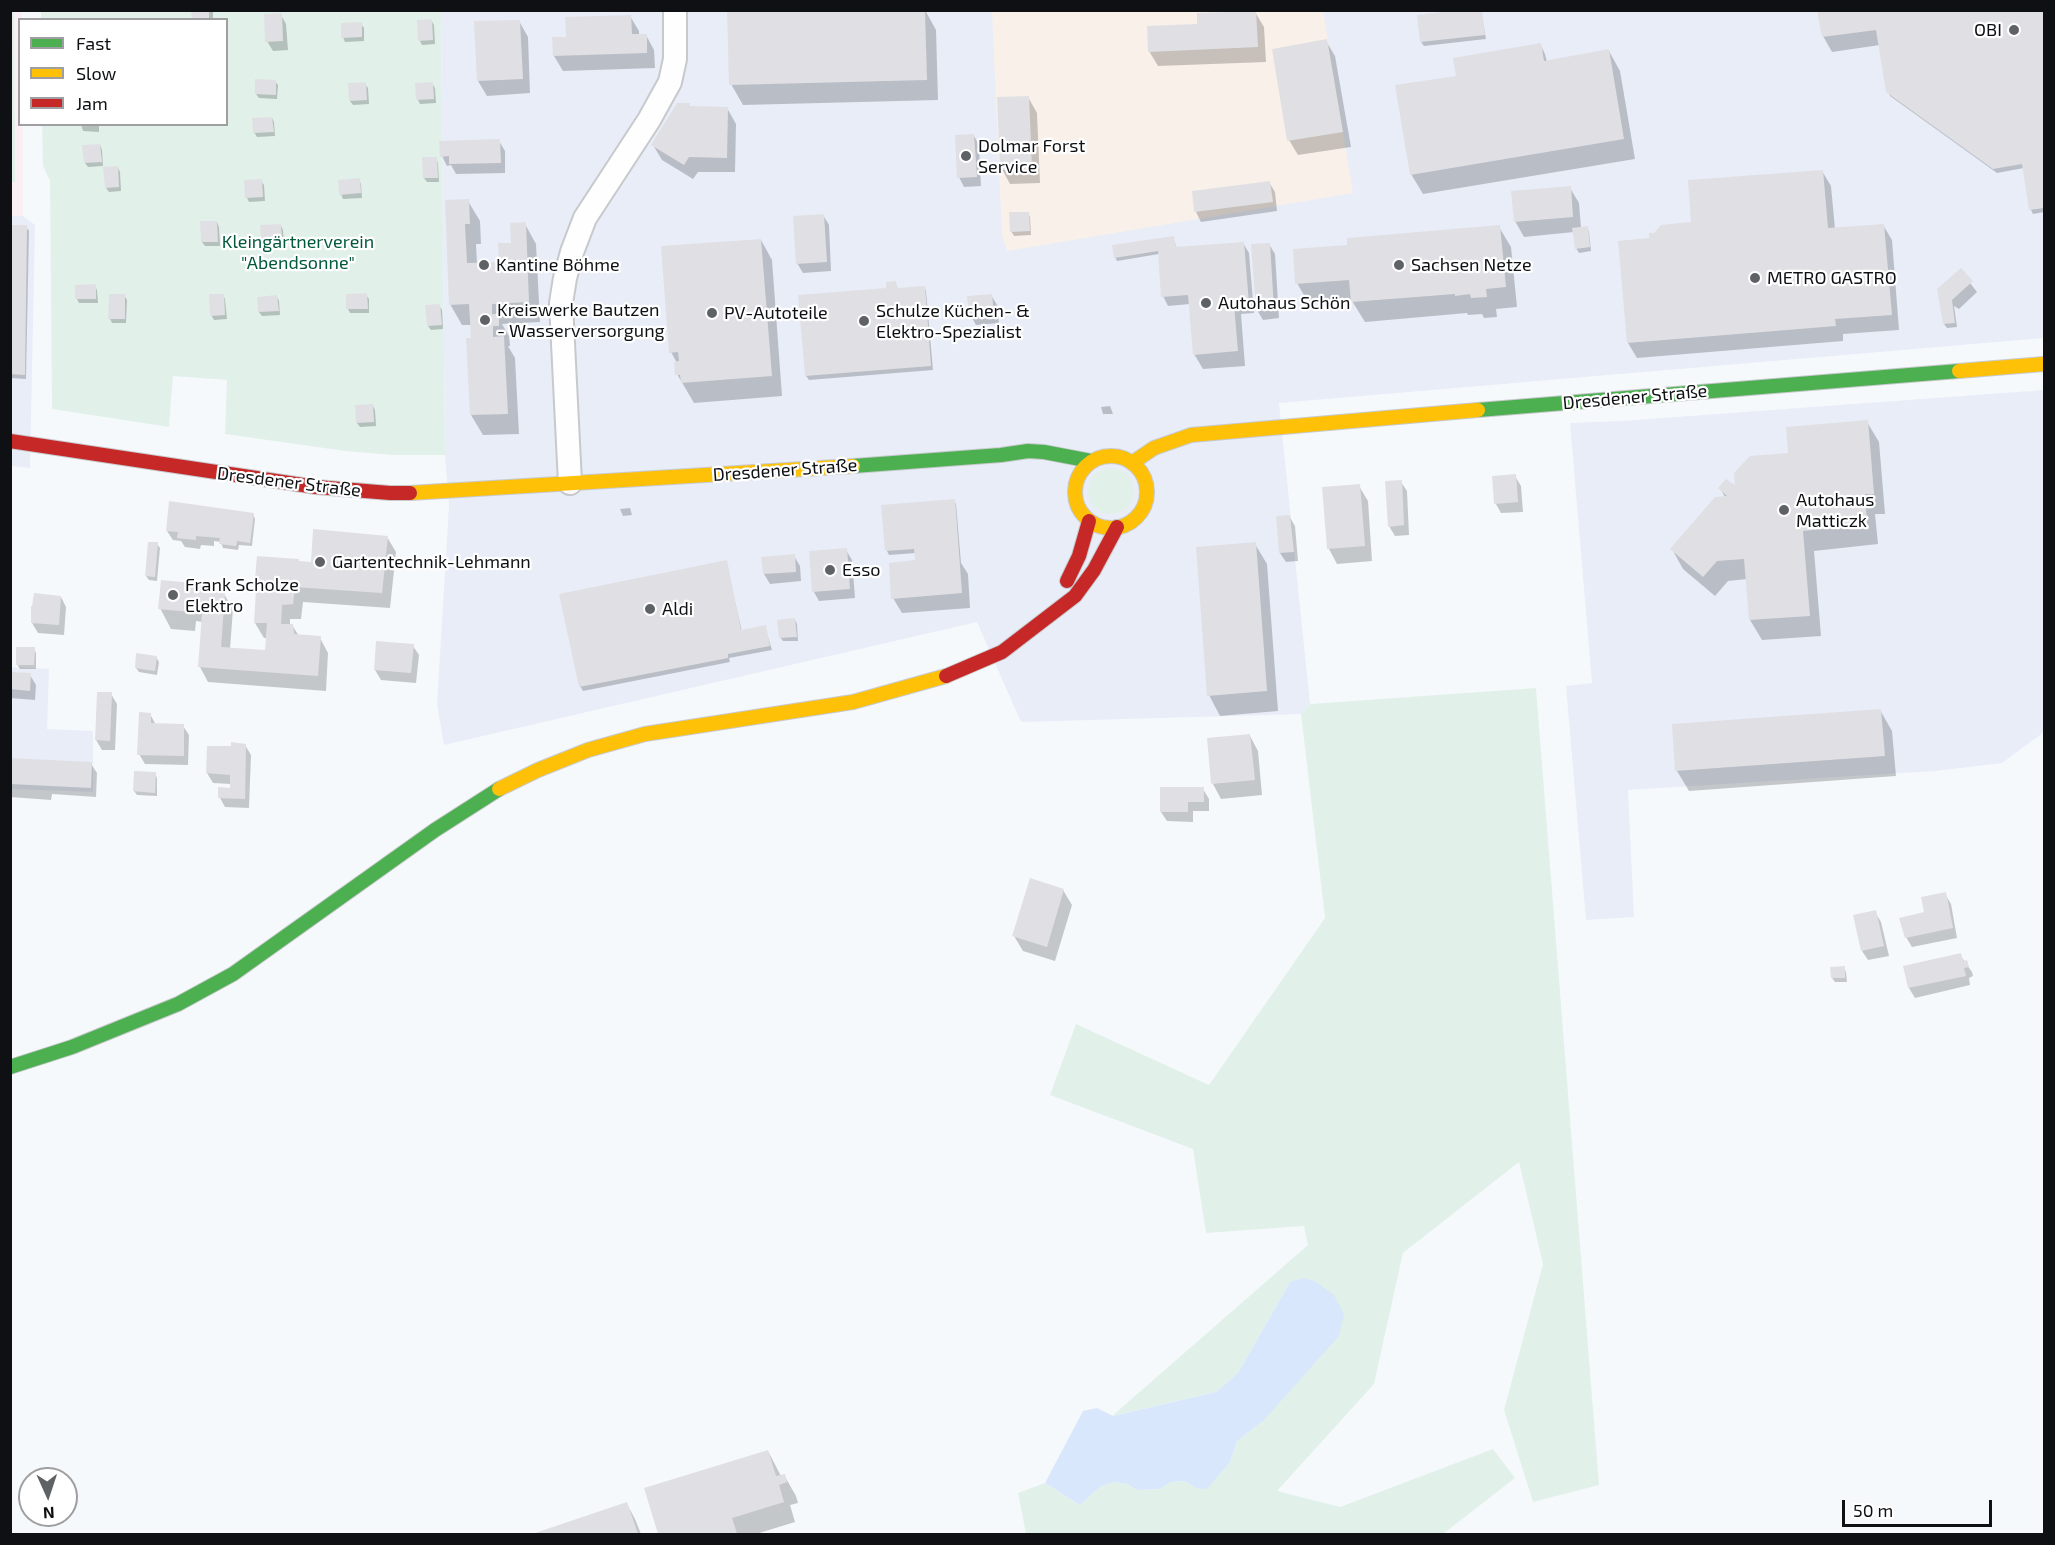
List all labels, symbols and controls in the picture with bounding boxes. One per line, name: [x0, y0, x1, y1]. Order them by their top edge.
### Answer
legend: [18, 18, 228, 126]
place label: OBI: [1974, 19, 2002, 41]
marker: OBI: [2007, 23, 2021, 37]
text: Fast: [76, 32, 111, 54]
text: Slow: [76, 62, 116, 84]
text: Jam: [76, 92, 108, 114]
place label: Dolmar Forst Service: [978, 135, 1085, 178]
marker: Dolmar Forst Service: [959, 149, 973, 163]
park label: Kleingärtnerverein "Abendsonne": [222, 231, 374, 274]
place label: Kantine Böhme: [496, 254, 620, 276]
place label: Sachsen Netze: [1411, 254, 1532, 276]
marker: Kantine Böhme: [477, 258, 491, 272]
marker: Sachsen Netze: [1392, 258, 1406, 272]
place label: METRO GASTRO: [1767, 267, 1897, 289]
marker: METRO GASTRO: [1748, 271, 1762, 285]
place label: Autohaus Schön: [1218, 292, 1350, 314]
marker: Autohaus Schön: [1199, 296, 1213, 310]
place label: Kreiswerke Bautzen - Wasserversorgung: [497, 299, 665, 342]
place label: Schulze Küchen- & Elektro-Spezialist: [876, 300, 1030, 342]
place label: PV-Autoteile: [724, 302, 828, 324]
marker: PV-Autoteile: [705, 306, 719, 320]
marker: Kreiswerke Bautzen - Wasserversorgung: [478, 313, 492, 327]
marker: Schulze Küchen- & Elektro-Spezialist: [857, 314, 871, 328]
street label: Dresdener Straße: [1562, 380, 1708, 414]
street label: Dresdener Straße: [712, 454, 858, 486]
street label: Dresdener Straße: [216, 462, 362, 502]
place label: Autohaus Matticzk: [1796, 489, 1874, 532]
marker: Autohaus Matticzk: [1777, 503, 1791, 517]
place label: Gartentechnik-Lehmann: [332, 551, 531, 573]
marker: Gartentechnik-Lehmann: [313, 555, 327, 569]
place label: Esso: [842, 559, 881, 581]
marker: Esso: [823, 563, 837, 577]
place label: Frank Scholze Elektro: [185, 574, 299, 616]
marker: Frank Scholze Elektro: [166, 588, 180, 602]
place label: Aldi: [662, 598, 693, 620]
marker: Aldi: [643, 602, 657, 616]
north arrow: [18, 1467, 78, 1527]
scale bar: [1845, 1488, 1995, 1526]
text: 50 m: [1853, 1499, 1893, 1521]
text: N: [43, 1504, 55, 1523]

